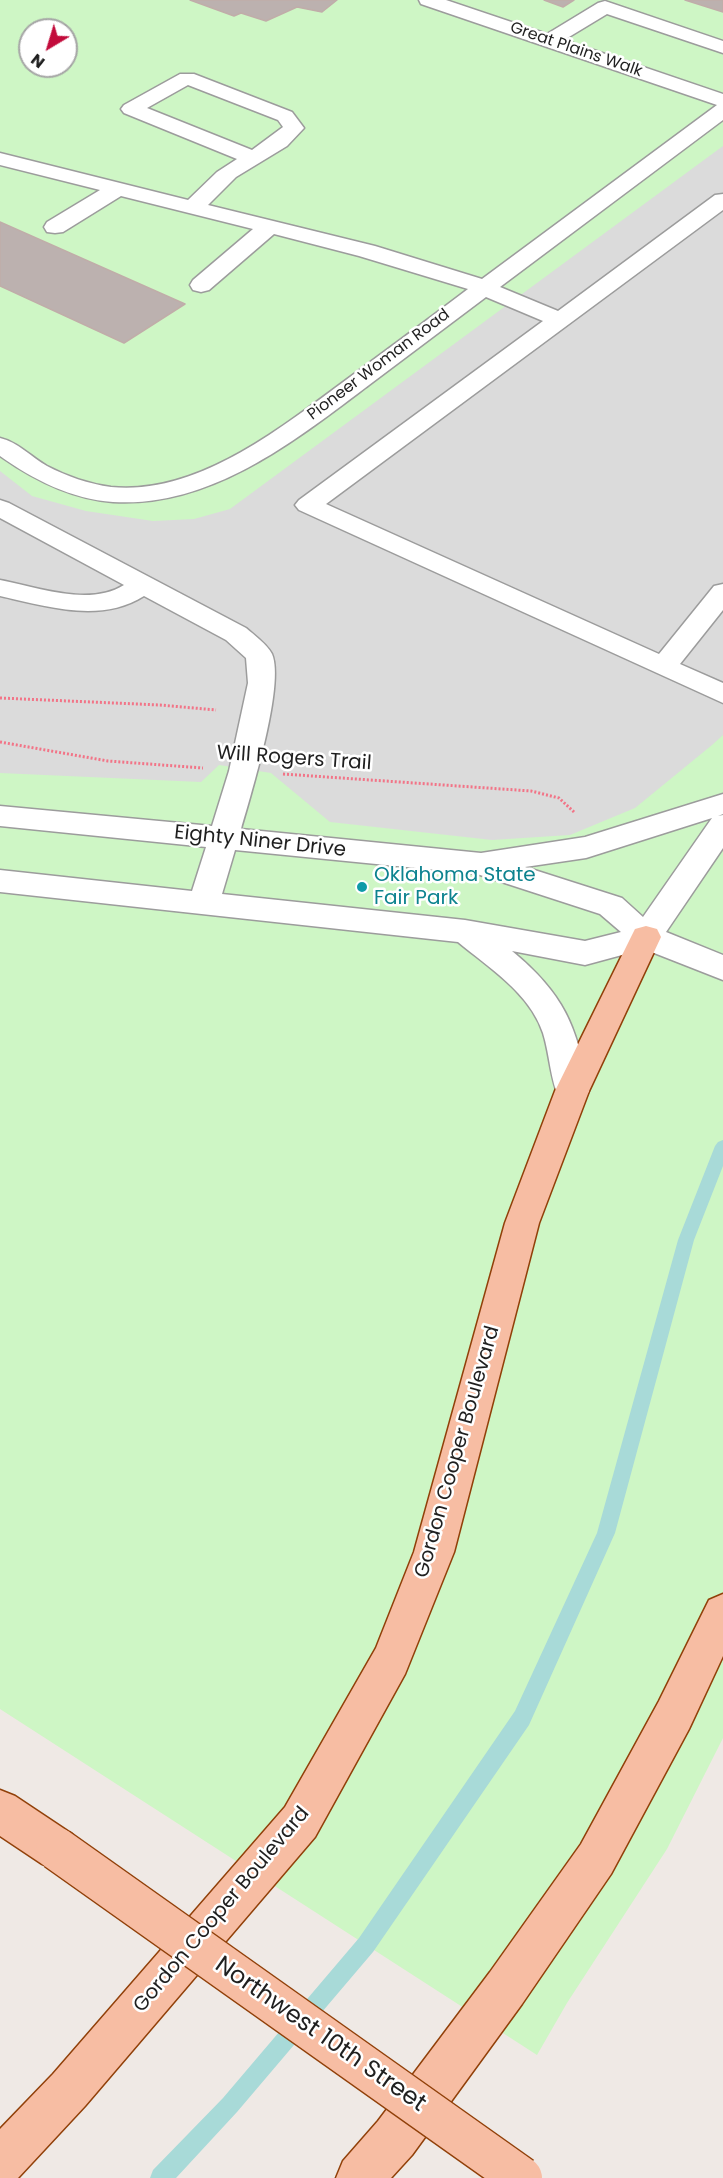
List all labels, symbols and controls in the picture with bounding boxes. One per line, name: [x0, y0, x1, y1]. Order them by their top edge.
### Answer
north arrow: [18, 18, 78, 78]
street label: Great Plains Walk: [507, 18, 645, 82]
text: N: [26, 48, 50, 74]
street label: Pioneer Woman Road: [304, 305, 454, 425]
street label: Will Rogers Trail: [216, 742, 372, 776]
street label: Eighty Niner Drive: [173, 821, 347, 863]
place label: Oklahoma State Fair Park: [374, 864, 536, 911]
marker: Oklahoma State Fair Park: [355, 880, 369, 894]
street label: Gordon Cooper Boulevard: [411, 1323, 505, 1581]
street label: Gordon Cooper Boulevard: [129, 1802, 315, 2018]
street label: Northwest 10th Street: [209, 1951, 431, 2119]

